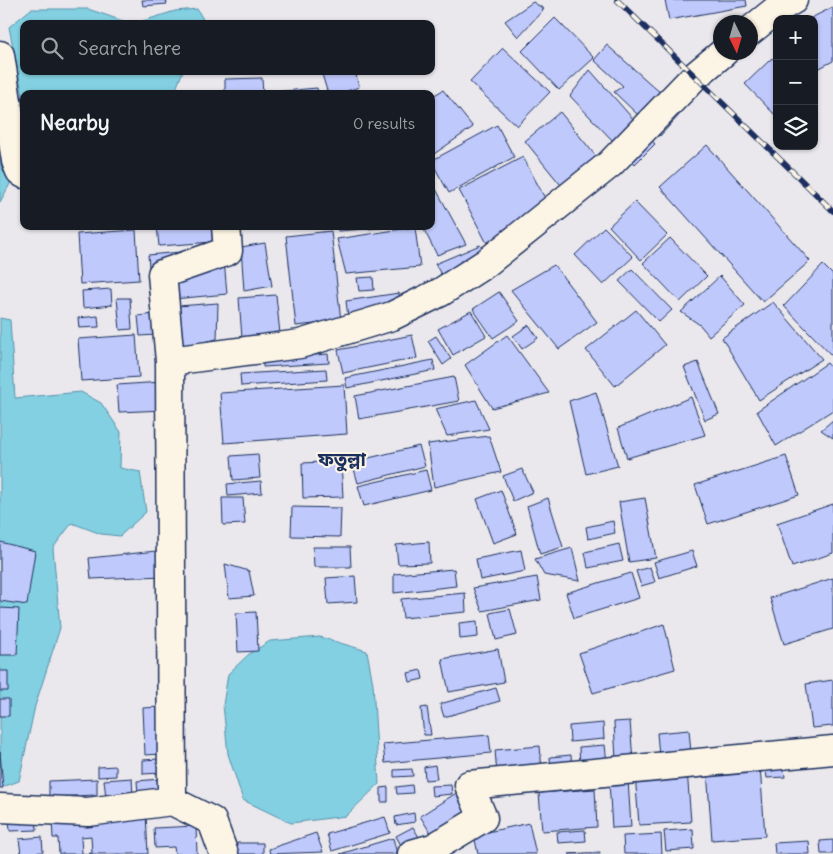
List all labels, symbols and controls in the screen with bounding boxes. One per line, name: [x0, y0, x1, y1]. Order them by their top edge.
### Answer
north arrow: [713, 15, 758, 60]
map controls: [773, 15, 818, 150]
button: +: [773, 15, 818, 60]
search box: [20, 20, 435, 75]
icon: search: [38, 34, 66, 62]
text: Search here: [78, 36, 181, 60]
button: −: [773, 60, 818, 105]
button: layers: [773, 105, 818, 150]
text: Nearby: [40, 109, 110, 136]
text: 0 results: [353, 113, 415, 133]
district label: ফতুল্লা: [317, 447, 367, 472]

